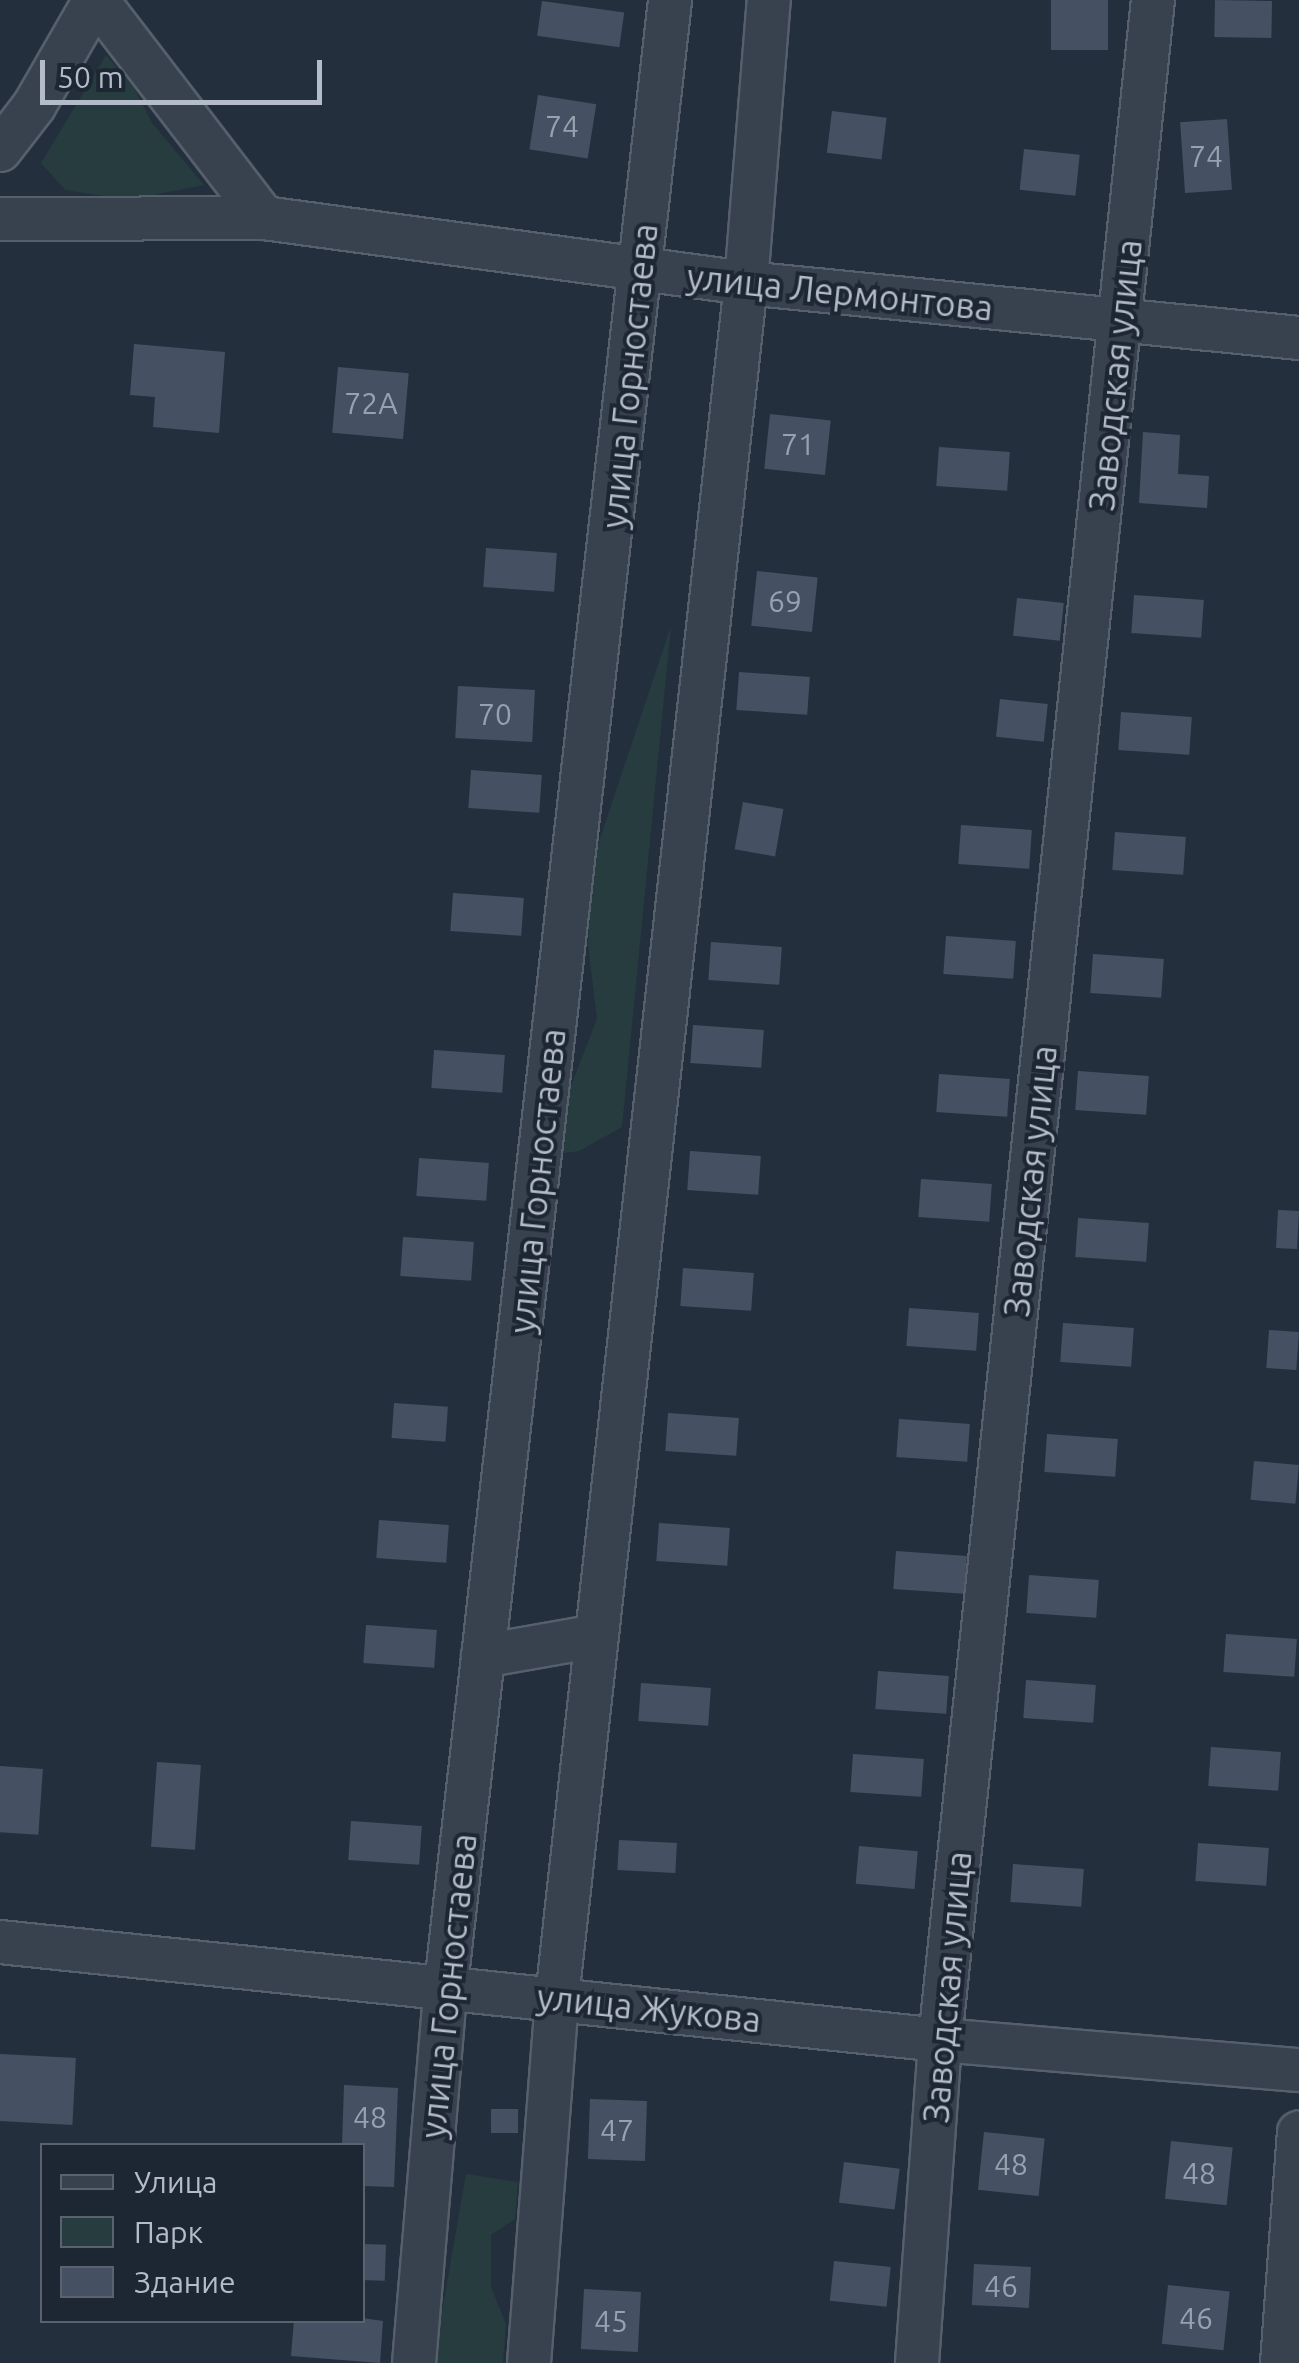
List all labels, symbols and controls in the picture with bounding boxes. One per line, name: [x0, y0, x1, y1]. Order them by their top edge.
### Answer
scale bar: [45, 40, 328, 102]
text: 50 m: [57, 60, 124, 94]
house number: 74: [545, 108, 579, 144]
house number: 74: [1189, 138, 1223, 174]
street label: улица Горностаева: [592, 221, 666, 531]
street label: Заводская улица: [1080, 237, 1150, 513]
street label: улица Лермонтова: [685, 255, 995, 329]
house number: 72А: [344, 385, 398, 421]
house number: 71: [781, 426, 815, 462]
house number: 69: [768, 583, 802, 619]
house number: 70: [478, 696, 512, 732]
street label: улица Горностаева: [500, 1026, 574, 1336]
street label: Заводская улица: [995, 1043, 1065, 1319]
street label: улица Горностаева: [411, 1831, 485, 2141]
street label: Заводская улица: [914, 1849, 980, 2125]
street label: улица Жукова: [535, 1975, 763, 2041]
house number: 48: [353, 2099, 387, 2135]
house number: 47: [600, 2112, 634, 2148]
legend: [40, 2143, 365, 2323]
house number: 48: [994, 2146, 1028, 2182]
house number: 48: [1182, 2155, 1216, 2191]
text: Улица: [134, 2165, 218, 2199]
text: Парк: [134, 2215, 203, 2249]
text: Здание: [134, 2265, 236, 2299]
house number: 46: [984, 2268, 1018, 2304]
house number: 46: [1179, 2300, 1213, 2336]
house number: 45: [594, 2303, 628, 2339]

